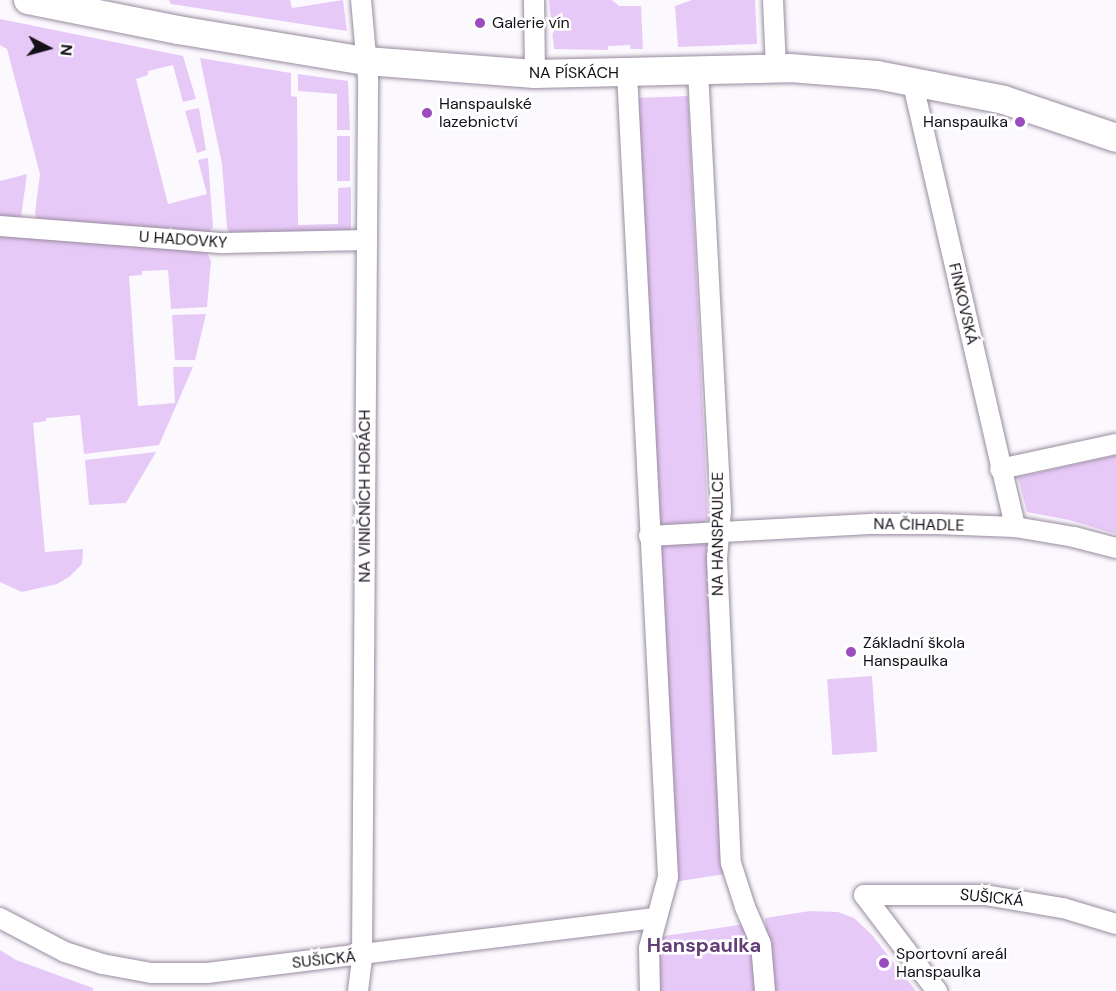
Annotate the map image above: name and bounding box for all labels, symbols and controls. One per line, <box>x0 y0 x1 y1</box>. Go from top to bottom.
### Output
place label: Galerie vín <box>492 13 570 33</box>
marker: Galerie vín <box>473 16 487 30</box>
north arrow <box>18 18 78 78</box>
text: N <box>55 43 77 57</box>
street label: NA PÍSKÁCH <box>529 63 619 83</box>
place label: Hanspaulské lazebnictví <box>439 94 532 132</box>
marker: Hanspaulské lazebnictví <box>420 106 434 120</box>
place label: Hanspaulka <box>923 112 1008 132</box>
marker: Hanspaulka <box>1013 115 1027 129</box>
street label: U HADOVKY <box>138 227 228 253</box>
street label: FINKOVSKÁ <box>944 261 982 347</box>
street label: NA VINIČNÍCH HORÁCH <box>355 409 375 583</box>
street label: NA HANSPAULCE <box>708 472 728 596</box>
street label: NA ČIHADLE <box>873 515 965 535</box>
place label: Základní škola Hanspaulka <box>863 633 965 671</box>
marker: Základní škola Hanspaulka <box>844 645 858 659</box>
street label: SUŠICKÁ <box>959 885 1025 911</box>
district label: Hanspaulka <box>647 933 761 957</box>
place label: Sportovní areál Hanspaulka <box>896 944 1007 982</box>
street label: SUŠICKÁ <box>291 947 357 973</box>
marker: Sportovní areál Hanspaulka <box>877 956 891 970</box>

